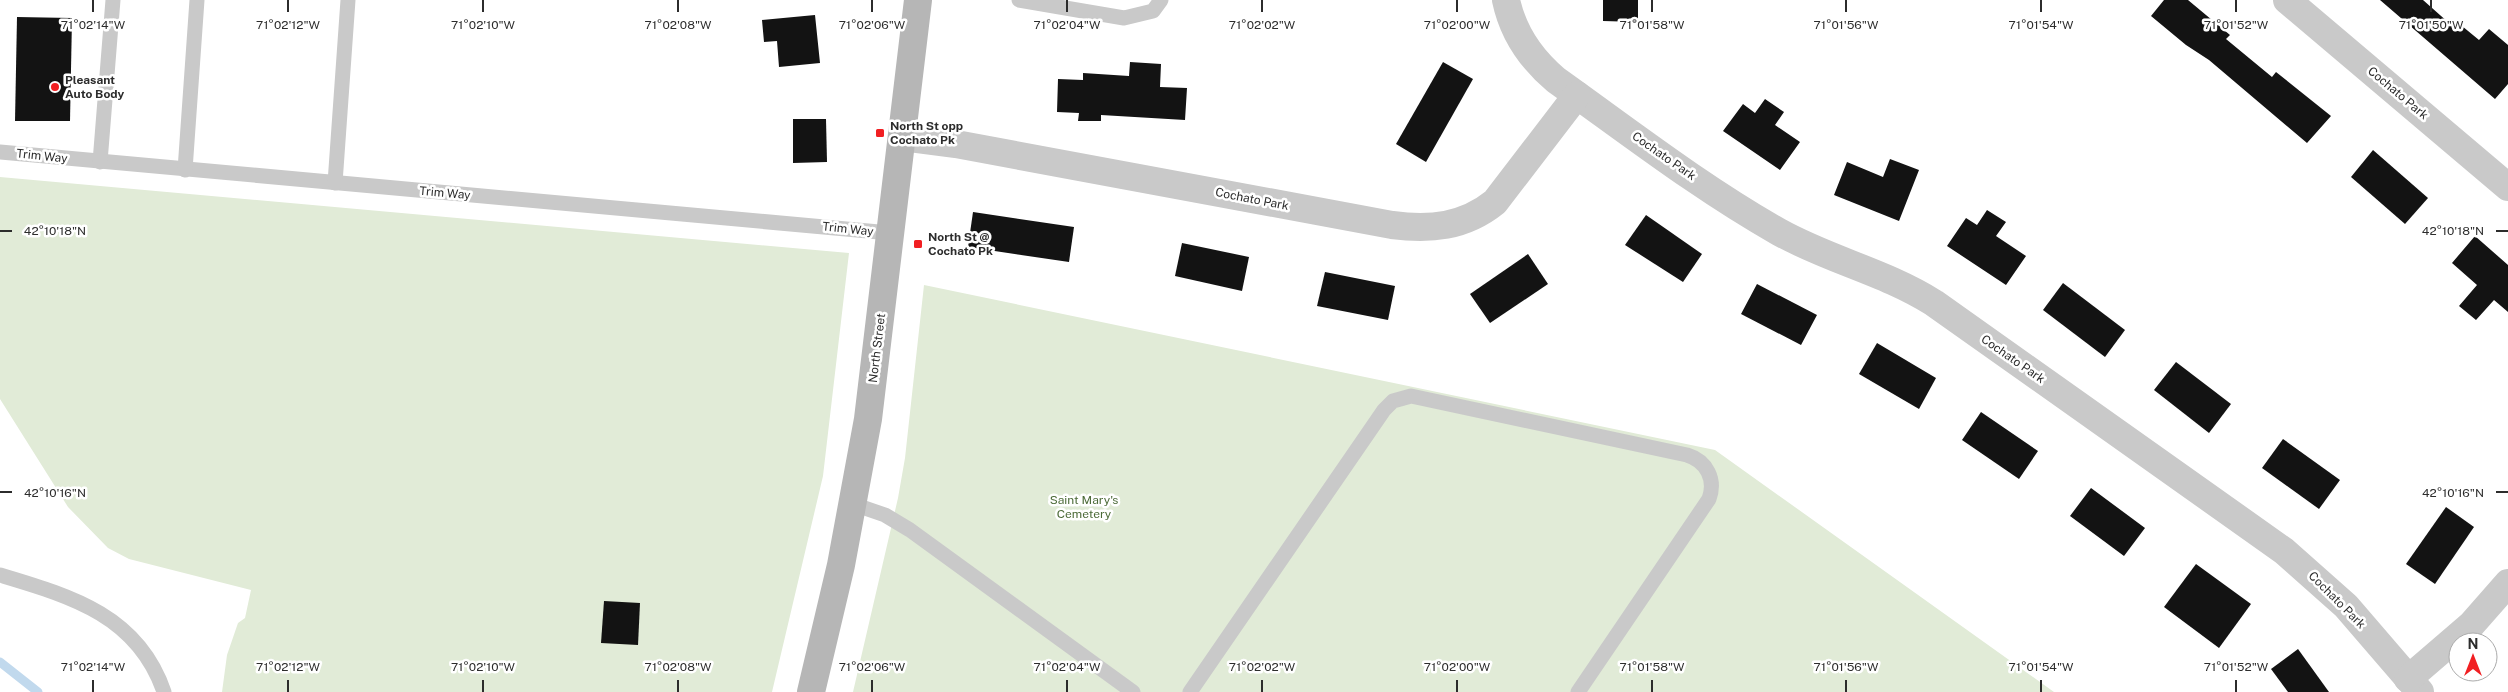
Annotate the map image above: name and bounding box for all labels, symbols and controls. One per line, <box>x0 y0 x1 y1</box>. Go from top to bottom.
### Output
text: 71°02'14"W <box>61 18 126 32</box>
text: 71°02'12"W <box>256 18 321 32</box>
text: 71°02'10"W <box>451 18 516 32</box>
text: 71°02'08"W <box>645 18 712 32</box>
text: 71°02'06"W <box>839 18 906 32</box>
text: 71°02'04"W <box>1034 18 1101 32</box>
text: 71°02'02"W <box>1229 18 1296 32</box>
text: 71°02'00"W <box>1424 18 1491 32</box>
text: 71°01'58"W <box>1619 18 1685 32</box>
text: 71°01'56"W <box>1814 18 1879 32</box>
text: 71°01'54"W <box>2009 18 2074 32</box>
text: 71°01'52"W <box>2204 18 2269 32</box>
text: 71°01'50"W <box>2399 18 2464 32</box>
street label: Cochato Park <box>2365 64 2431 122</box>
place label: Pleasant Auto Body <box>65 73 125 101</box>
marker: Pleasant Auto Body <box>49 81 61 93</box>
place label: North St opp Cochato Pk <box>890 119 963 147</box>
marker: North St opp Cochato Pk <box>874 127 886 139</box>
street label: Cochato Park <box>1629 129 1699 183</box>
street label: Trim Way <box>16 146 69 166</box>
street label: Trim Way <box>419 184 472 202</box>
street label: Cochato Park <box>1214 185 1290 213</box>
street label: Trim Way <box>822 219 875 239</box>
text: 42°10'18"N <box>24 224 86 238</box>
text: 42°10'18"N <box>2422 224 2484 238</box>
place label: North St @ Cochato Pk <box>928 230 993 258</box>
marker: North St @ Cochato Pk <box>912 238 924 250</box>
street label: North Street <box>866 312 888 384</box>
street label: Cochato Park <box>1978 332 2048 386</box>
text: 42°10'16"N <box>24 486 86 500</box>
text: 42°10'16"N <box>2422 486 2484 500</box>
park label: Saint Mary's Cemetery <box>1050 493 1118 521</box>
street label: Cochato Park <box>2306 569 2368 631</box>
north arrow <box>2448 632 2498 682</box>
text: N <box>2468 636 2478 652</box>
text: 71°02'14"W <box>61 660 126 674</box>
text: 71°02'12"W <box>256 660 321 674</box>
text: 71°02'10"W <box>451 660 516 674</box>
text: 71°02'08"W <box>645 660 712 674</box>
text: 71°02'06"W <box>839 660 906 674</box>
text: 71°02'04"W <box>1034 660 1101 674</box>
text: 71°02'02"W <box>1229 660 1296 674</box>
text: 71°02'00"W <box>1424 660 1491 674</box>
text: 71°01'58"W <box>1619 660 1685 674</box>
text: 71°01'56"W <box>1814 660 1879 674</box>
text: 71°01'54"W <box>2009 660 2074 674</box>
text: 71°01'52"W <box>2204 660 2269 674</box>

